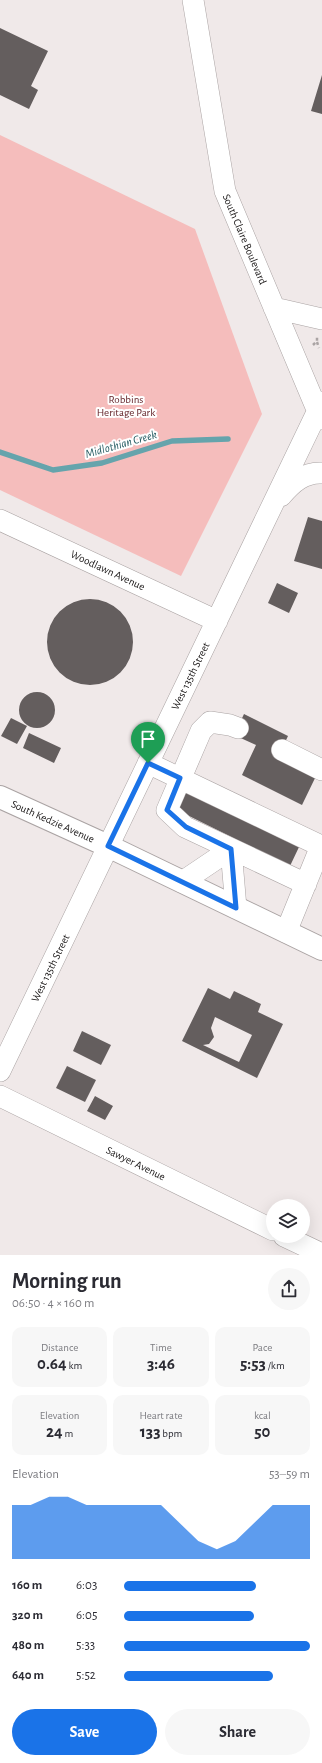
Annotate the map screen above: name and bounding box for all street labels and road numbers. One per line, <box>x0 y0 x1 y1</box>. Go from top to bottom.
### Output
street label: South Claire Boulevard <box>221 192 269 286</box>
street label: Woodlawn Avenue <box>69 548 147 592</box>
street label: West 135th Street <box>169 640 212 712</box>
street label: South Kedzie Avenue <box>10 798 96 845</box>
street label: West 135th Street <box>29 932 72 1004</box>
street label: Sawyer Avenue <box>104 1144 167 1183</box>

